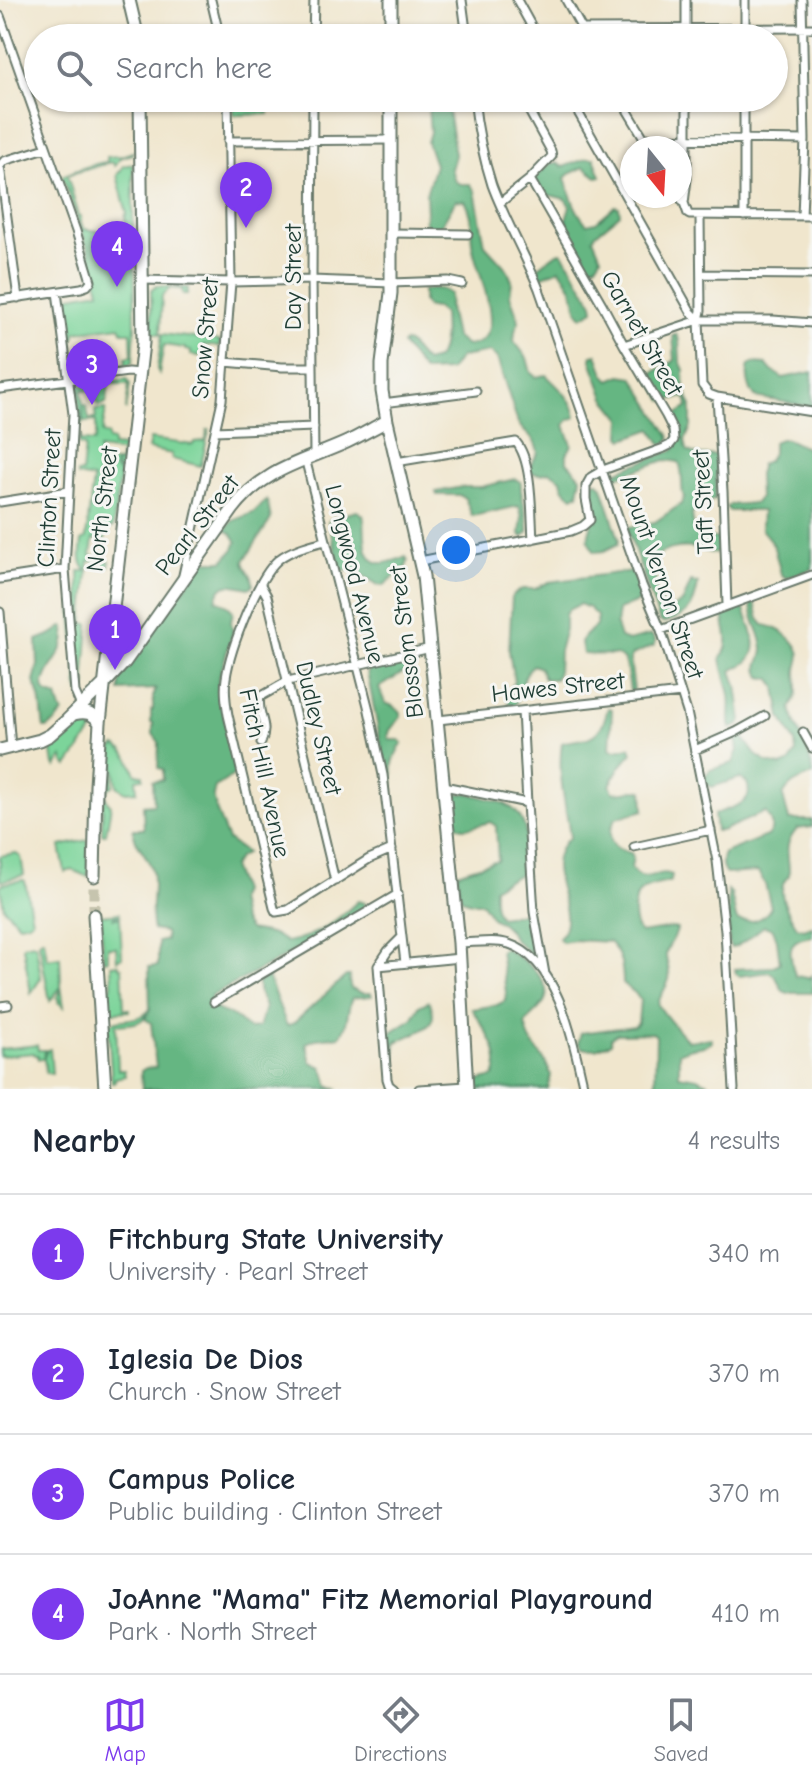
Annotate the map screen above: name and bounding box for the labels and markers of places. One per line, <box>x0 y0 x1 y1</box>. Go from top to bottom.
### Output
pin: 2 <box>220 162 272 228</box>
pin: 4 <box>91 221 143 287</box>
pin: 3 <box>66 339 118 405</box>
pin: 1 <box>89 604 141 670</box>

